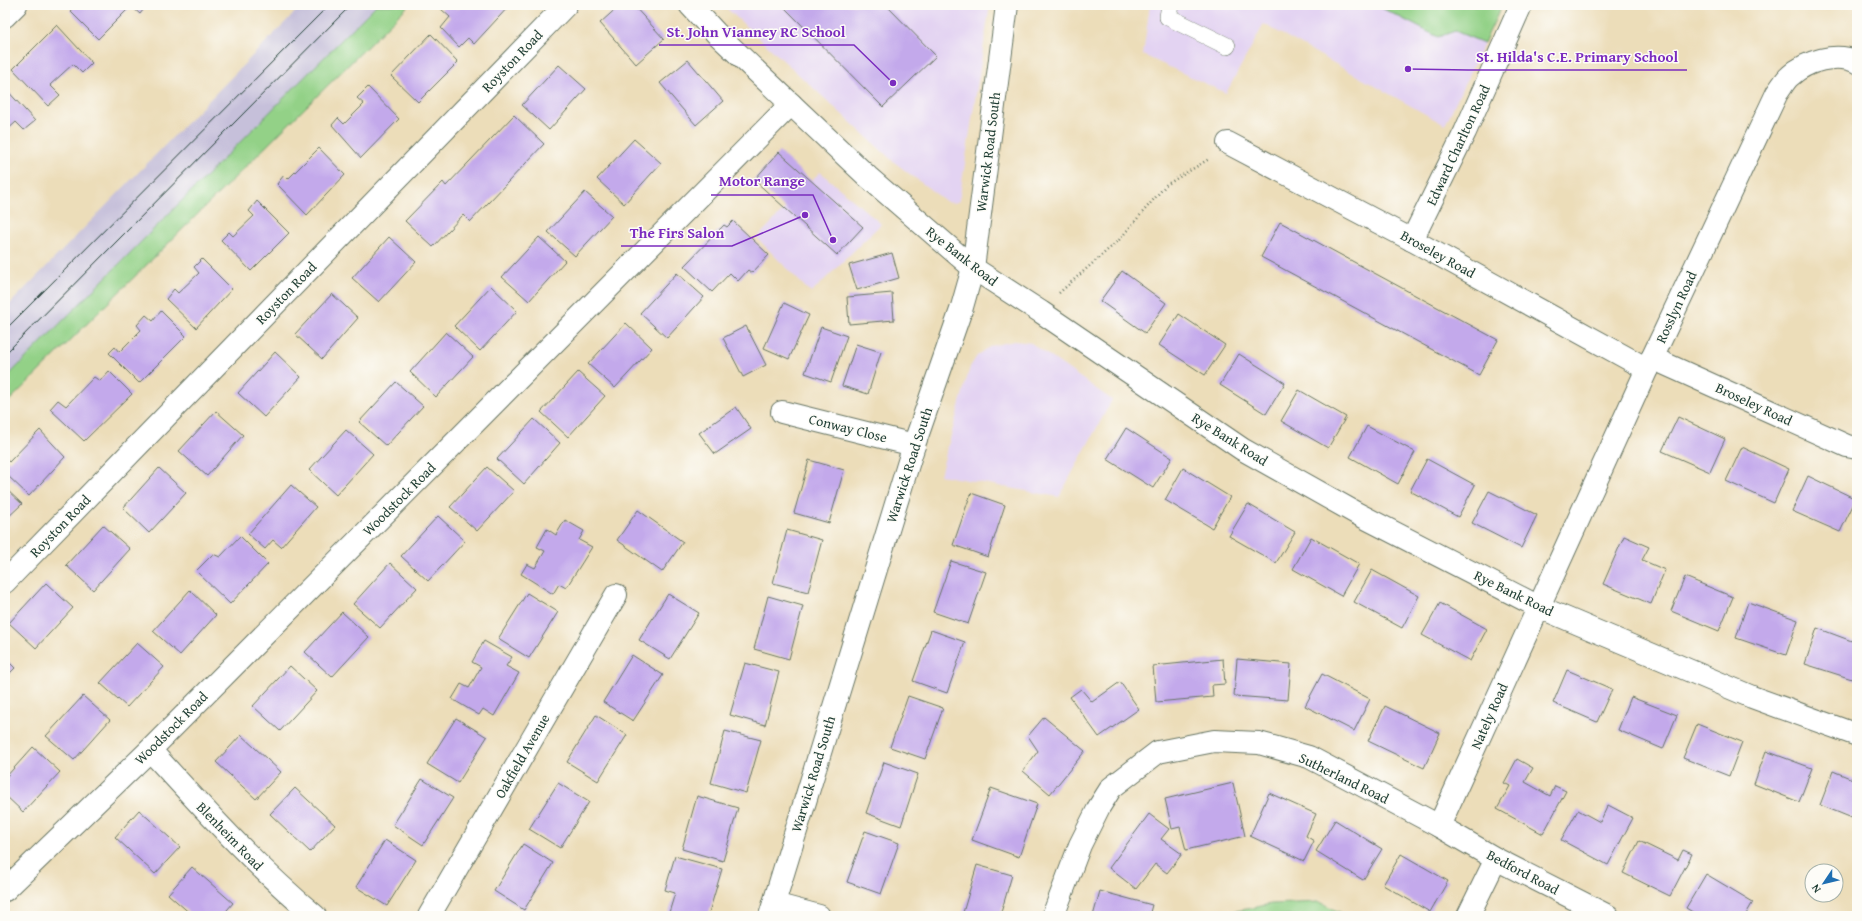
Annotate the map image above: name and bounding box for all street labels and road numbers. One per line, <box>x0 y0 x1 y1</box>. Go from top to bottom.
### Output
street label: Royston Road <box>477 25 547 97</box>
street label: Edward Charlton Road <box>1421 81 1495 209</box>
street label: Warwick Road South <box>971 91 1005 213</box>
street label: Rye Bank Road <box>922 222 1003 291</box>
street label: Broseley Road <box>1397 225 1479 283</box>
street label: Royston Road <box>251 257 321 329</box>
street label: Rosslyn Road <box>1651 267 1702 346</box>
street label: Broseley Road <box>1712 377 1796 431</box>
street label: Warwick Road South <box>881 404 937 525</box>
street label: Rye Bank Road <box>1188 408 1272 471</box>
street label: Conway Close <box>807 409 890 447</box>
street label: Woodstock Road <box>358 458 440 540</box>
street label: Royston Road <box>25 490 95 562</box>
street label: Rye Bank Road <box>1471 565 1558 621</box>
street label: Nately Road <box>1466 679 1513 752</box>
street label: Woodstock Road <box>130 687 212 769</box>
street label: Oakfield Avenue <box>490 710 555 802</box>
street label: Warwick Road South <box>786 713 840 835</box>
street label: Sutherland Road <box>1296 748 1393 809</box>
street label: Blenheim Road <box>192 797 268 875</box>
street label: Bedford Road <box>1483 845 1563 900</box>

